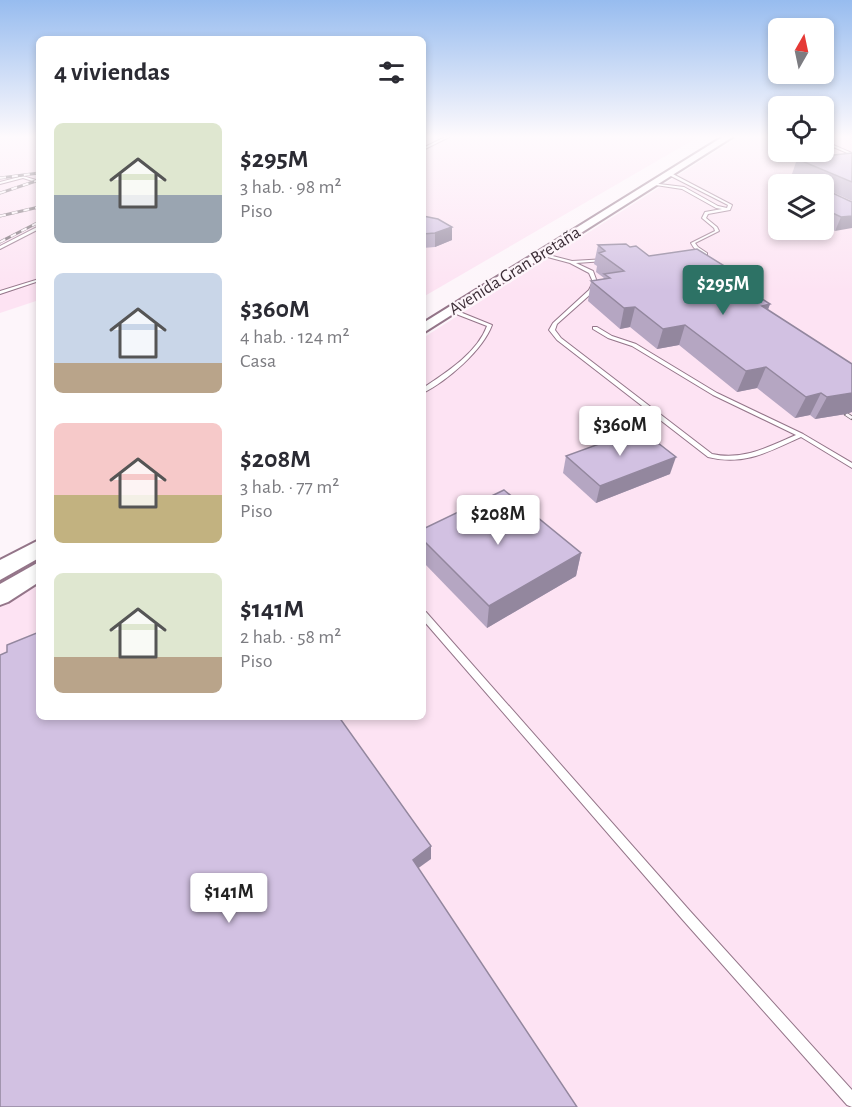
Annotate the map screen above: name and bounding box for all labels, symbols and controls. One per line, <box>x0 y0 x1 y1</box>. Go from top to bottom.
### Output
north arrow <box>768 18 834 84</box>
map controls <box>768 18 834 240</box>
icon: filters <box>375 56 408 89</box>
text: 4 viviendas <box>54 59 170 85</box>
button: locate <box>768 96 834 162</box>
text: $295M <box>240 146 308 172</box>
icon: home <box>102 147 174 219</box>
button: layers <box>768 174 834 240</box>
text: 3 hab. · 98 m² <box>240 177 341 197</box>
text: Piso <box>240 201 272 221</box>
street label: Avenida Gran Bretaña <box>446 223 584 319</box>
pin: $295M <box>681 265 765 316</box>
text: $295M <box>697 274 749 294</box>
text: $360M <box>240 296 310 322</box>
icon: home <box>102 297 174 369</box>
text: 4 hab. · 124 m² <box>240 327 350 347</box>
text: Casa <box>240 351 276 371</box>
pin: $360M <box>578 406 662 457</box>
text: $360M <box>593 415 647 435</box>
text: $208M <box>240 446 311 472</box>
icon: home <box>102 447 174 519</box>
text: 3 hab. · 77 m² <box>240 477 339 497</box>
pin: $208M <box>456 495 540 546</box>
text: Piso <box>240 501 272 521</box>
text: $208M <box>471 504 525 524</box>
text: $141M <box>240 596 304 622</box>
icon: home <box>102 597 174 669</box>
text: 2 hab. · 58 m² <box>240 627 341 647</box>
text: Piso <box>240 651 272 671</box>
pin: $141M <box>187 873 271 924</box>
text: $141M <box>204 882 254 902</box>

